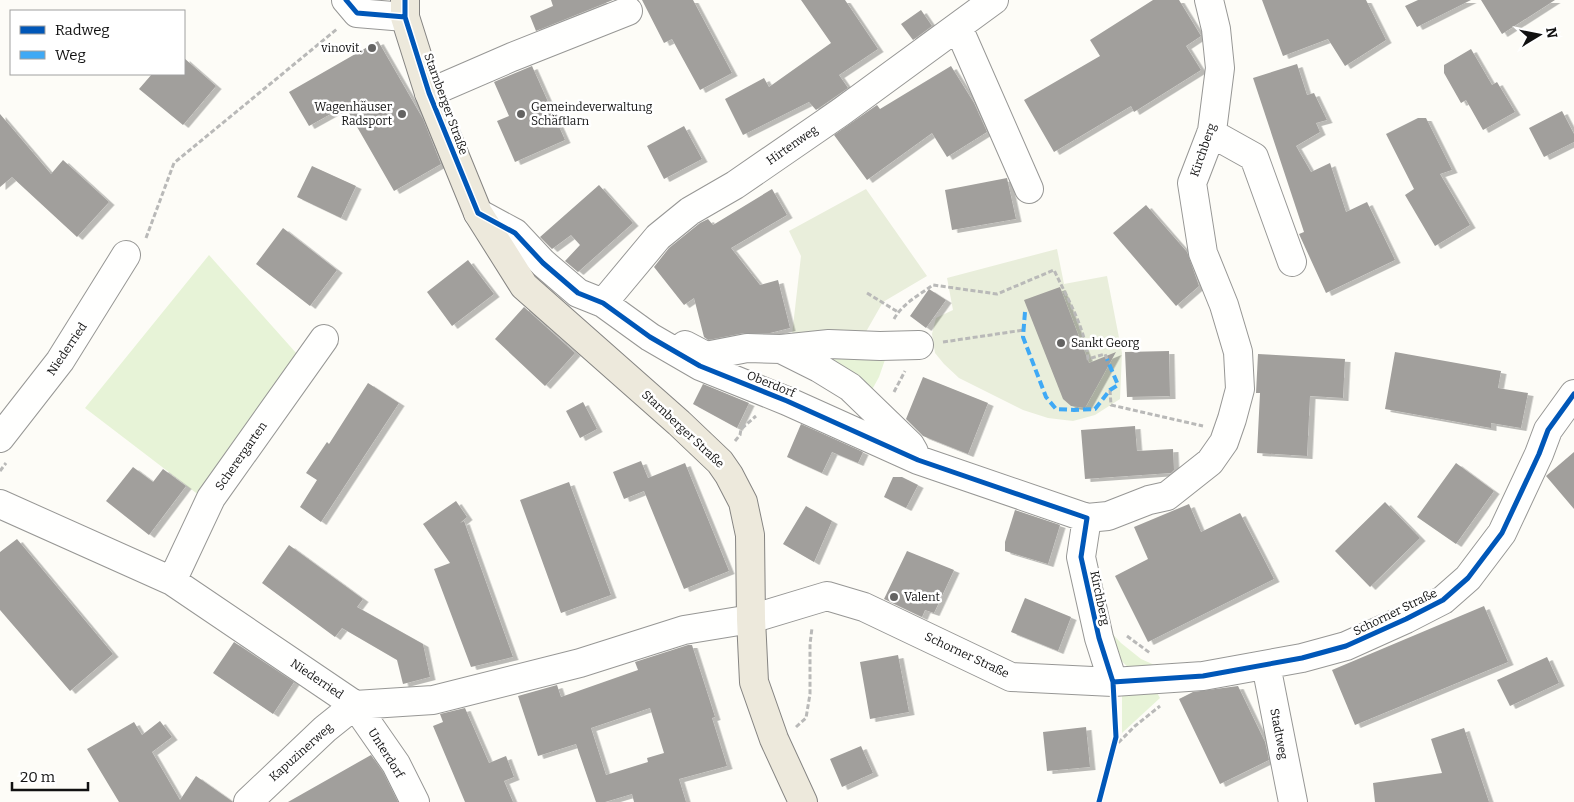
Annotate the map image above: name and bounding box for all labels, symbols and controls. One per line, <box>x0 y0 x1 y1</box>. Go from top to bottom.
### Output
legend <box>10 10 185 75</box>
north arrow <box>1514 10 1564 60</box>
text: Radweg <box>55 21 110 39</box>
text: N <box>1542 26 1561 40</box>
place label: vinovit. <box>320 41 362 55</box>
marker: vinovit. <box>366 42 378 54</box>
text: Weg <box>55 46 86 64</box>
street label: Starnberger Straße <box>421 51 471 157</box>
place label: Wagenhäuser Radsport <box>314 100 393 128</box>
place label: Gemeindeverwaltung Schäftlarn <box>531 100 653 128</box>
marker: Wagenhäuser Radsport <box>396 108 408 120</box>
marker: Gemeindeverwaltung Schäftlarn <box>515 108 527 120</box>
street label: Kirchberg <box>1187 121 1219 179</box>
street label: Hirtenweg <box>764 122 820 168</box>
street label: Niederried <box>44 320 90 378</box>
place label: Sankt Georg <box>1071 336 1140 350</box>
marker: Sankt Georg <box>1055 337 1067 349</box>
street label: Oberdorf <box>745 368 798 400</box>
street label: Starnberger Straße <box>639 387 727 471</box>
street label: Scherergarten <box>212 419 270 493</box>
street label: Kirchberg <box>1087 569 1113 627</box>
street label: Schorner Straße <box>1351 586 1439 638</box>
place label: Valent <box>904 590 940 604</box>
marker: Valent <box>888 591 900 603</box>
street label: Schorner Straße <box>923 629 1011 681</box>
street label: Niederried <box>288 656 346 702</box>
street label: Stadtweg <box>1267 707 1291 761</box>
street label: Kapuzinerweg <box>266 720 336 784</box>
street label: Unterdorf <box>365 726 407 781</box>
scale bar <box>12 760 89 792</box>
text: 20 m <box>20 768 56 786</box>

